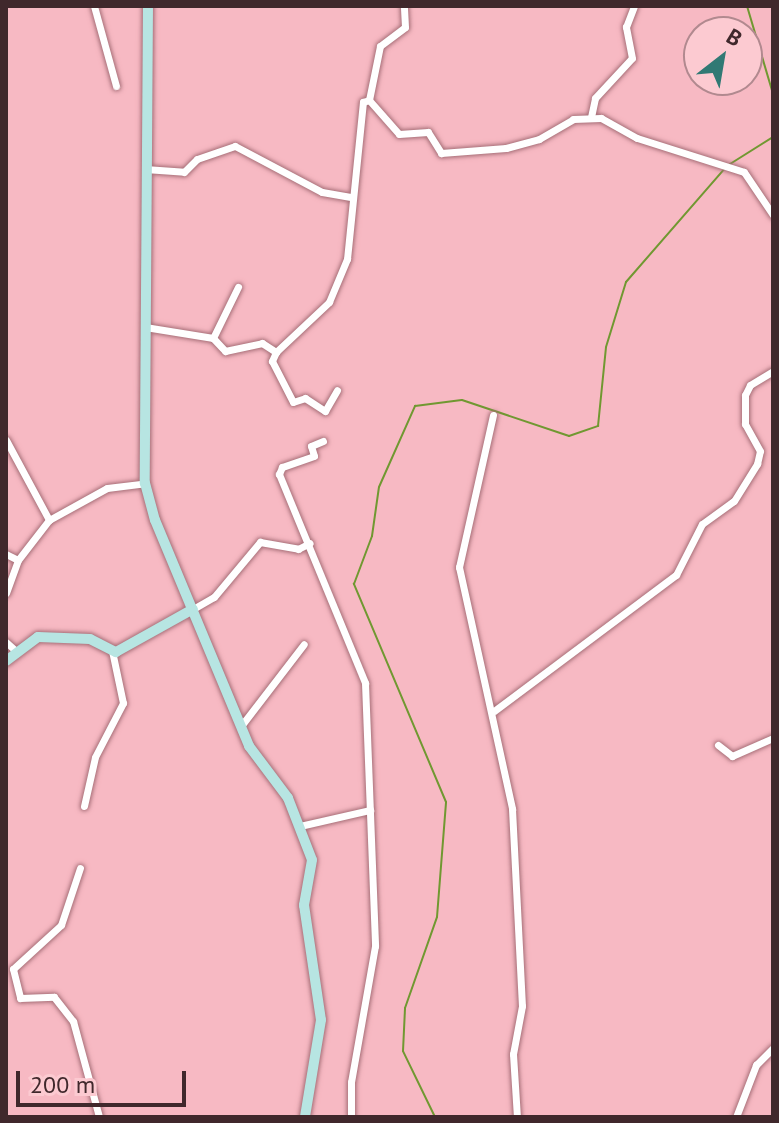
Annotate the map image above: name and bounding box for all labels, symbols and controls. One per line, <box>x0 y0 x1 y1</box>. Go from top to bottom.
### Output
north arrow <box>683 16 763 96</box>
text: B <box>722 22 747 52</box>
scale bar <box>20 1055 190 1105</box>
text: 200 m <box>30 1069 95 1100</box>

